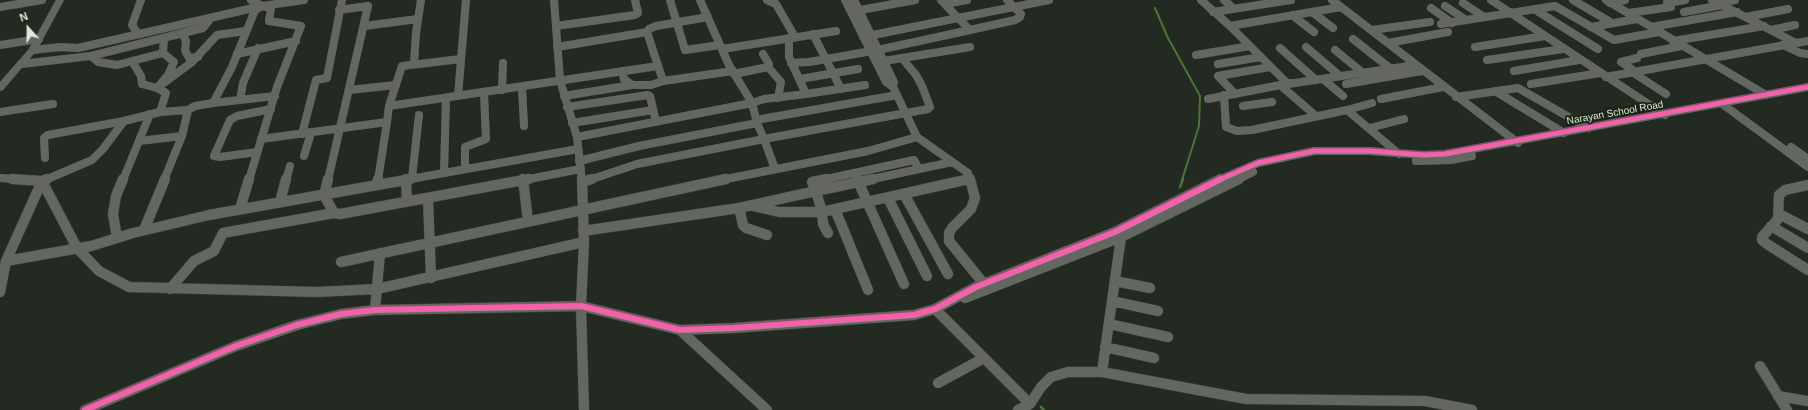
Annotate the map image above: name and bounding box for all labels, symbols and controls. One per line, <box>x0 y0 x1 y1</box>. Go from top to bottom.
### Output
north arrow <box>8 8 48 48</box>
text: N <box>18 10 30 24</box>
street label: Narayan School Road <box>1566 99 1664 127</box>

